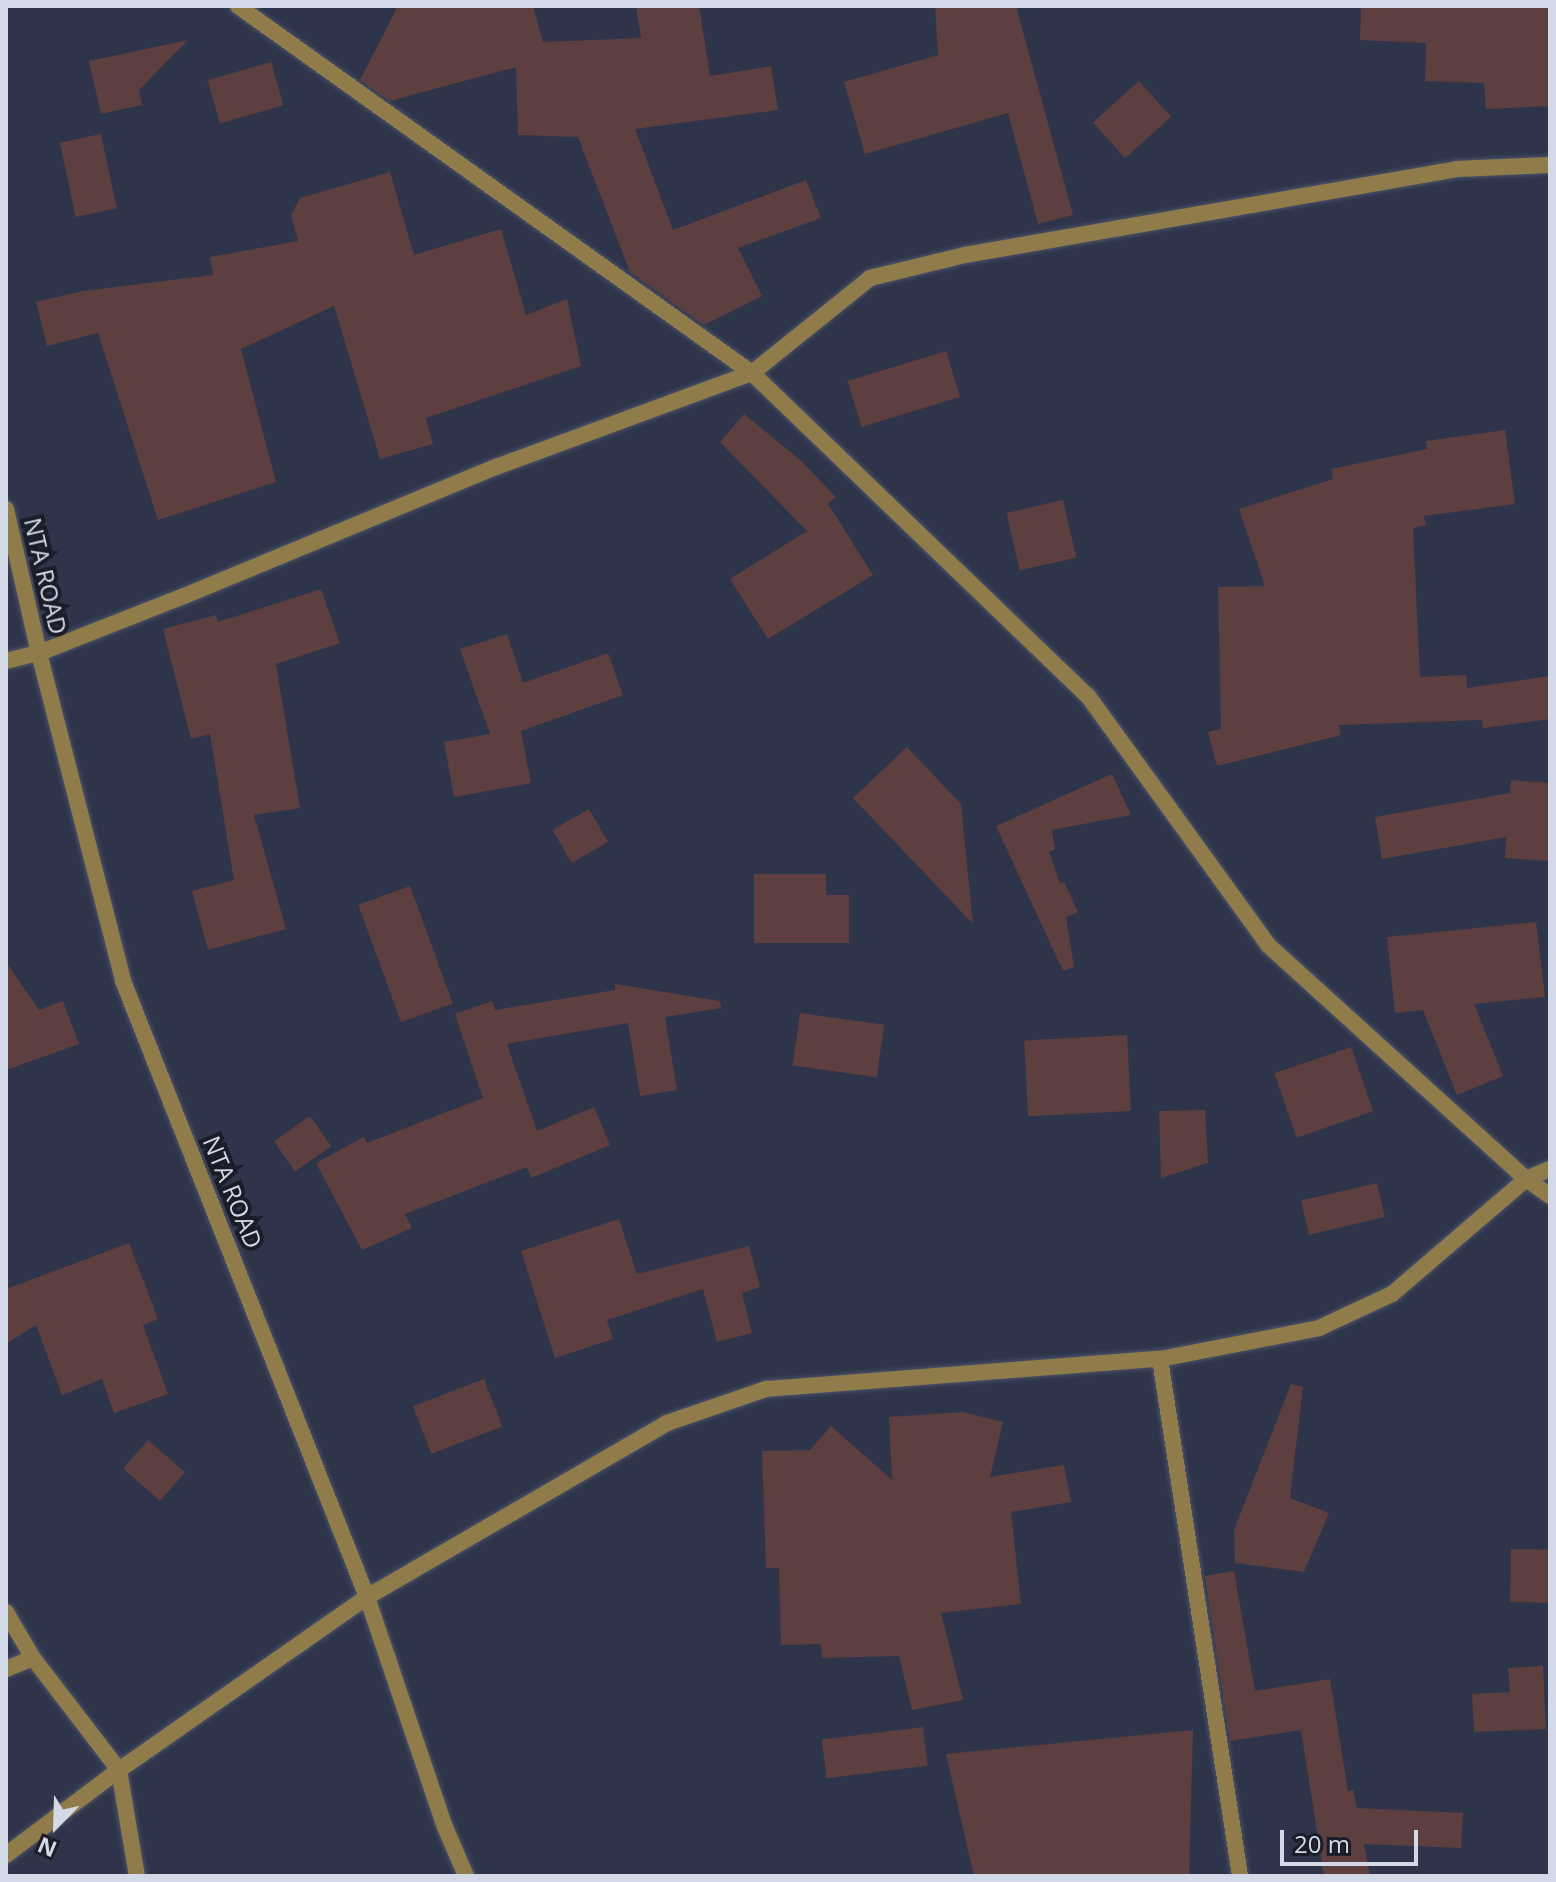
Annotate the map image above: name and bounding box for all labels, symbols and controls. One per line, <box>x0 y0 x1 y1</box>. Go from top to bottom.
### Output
street label: NTA ROAD <box>19 515 73 637</box>
street label: NTA ROAD <box>197 1132 269 1252</box>
north arrow <box>16 1786 96 1866</box>
scale bar <box>1284 1814 1422 1864</box>
text: 20 m <box>1294 1827 1350 1860</box>
text: N <box>33 1831 61 1865</box>

